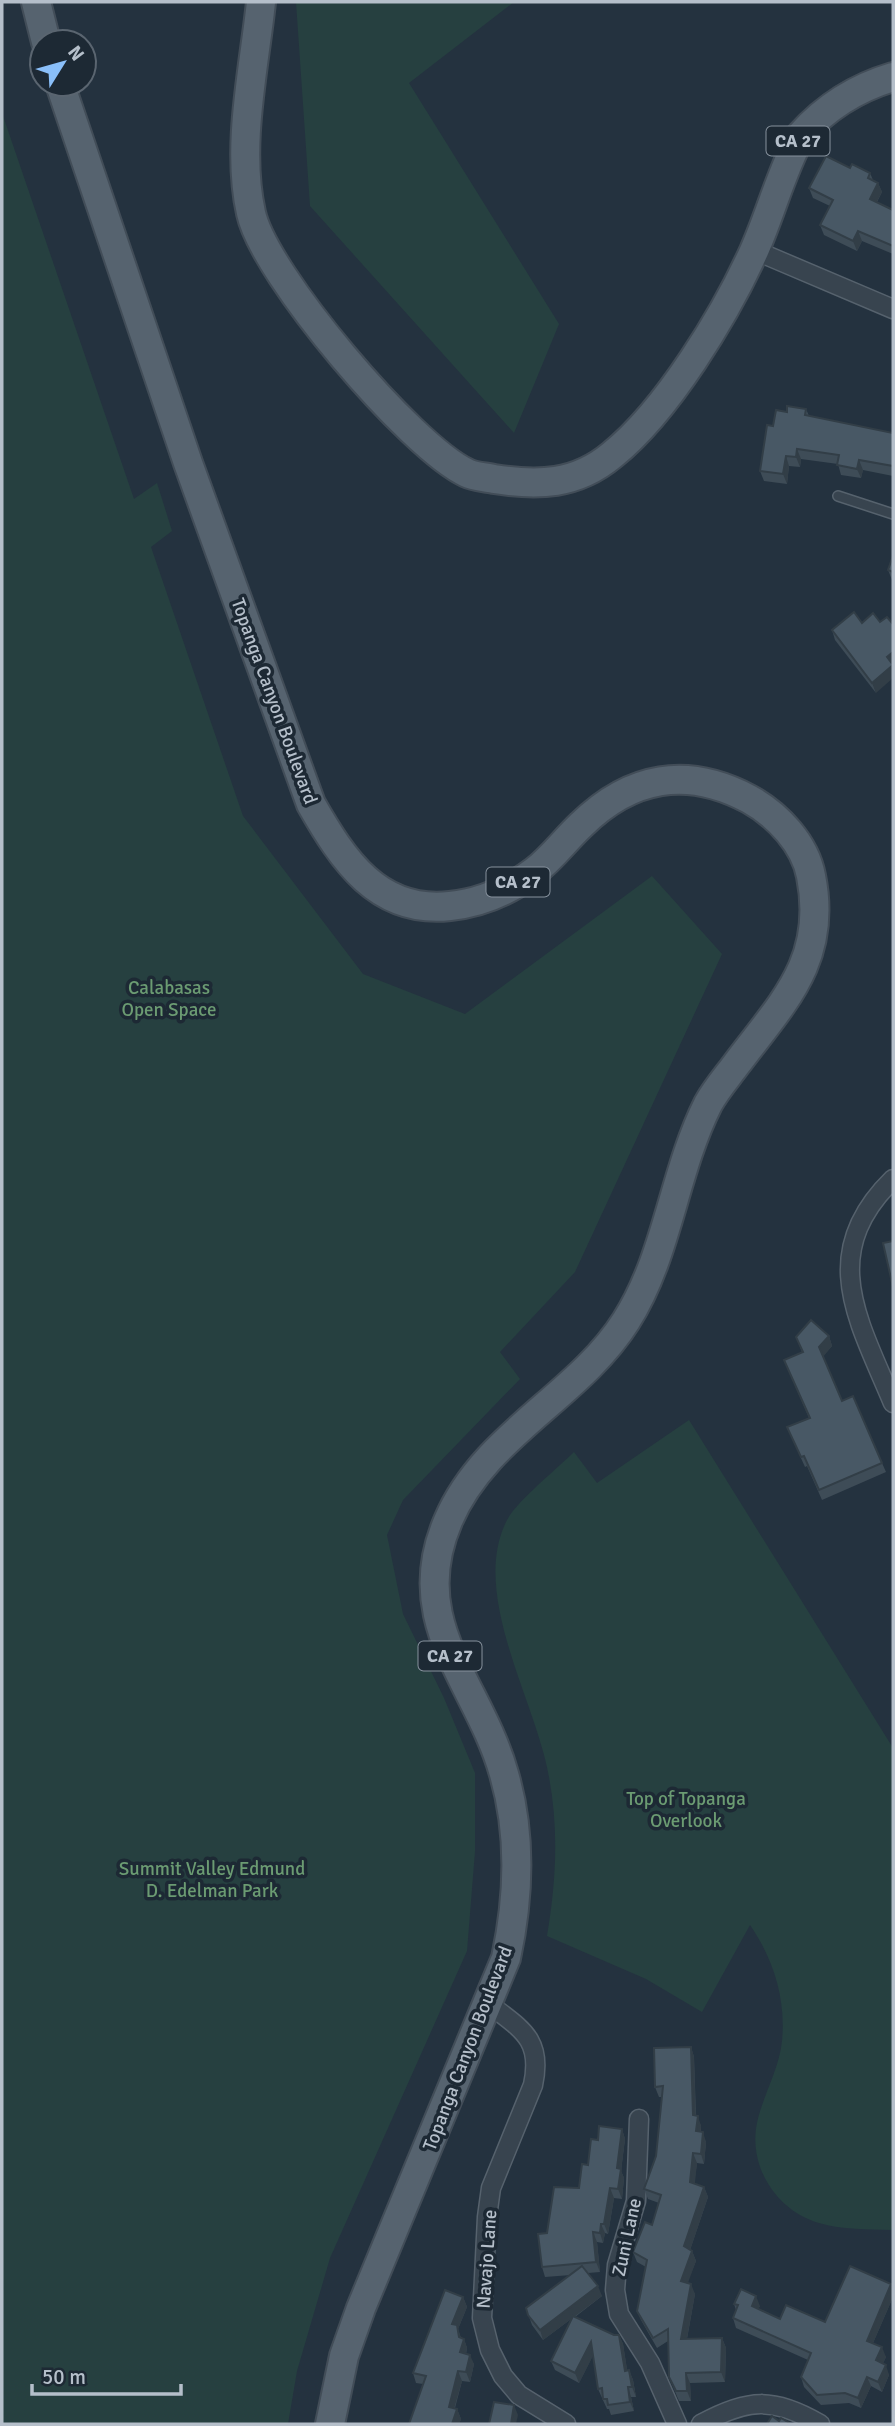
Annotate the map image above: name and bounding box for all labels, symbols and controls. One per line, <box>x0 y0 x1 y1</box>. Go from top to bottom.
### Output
north arrow <box>28 28 98 98</box>
text: N <box>62 41 89 66</box>
road number: CA 27 <box>766 126 830 156</box>
street label: Topanga Canyon Boulevard <box>226 595 322 808</box>
road number: CA 27 <box>486 868 550 897</box>
park label: Calabasas Open Space <box>121 976 217 1022</box>
road number: CA 27 <box>419 1642 482 1671</box>
park label: Top of Topanga Overlook <box>626 1787 746 1833</box>
park label: Summit Valley Edmund D. Edelman Park <box>119 1857 305 1903</box>
street label: Topanga Canyon Boulevard <box>418 1943 518 2154</box>
street label: Zuni Lane <box>607 2196 647 2279</box>
street label: Navajo Lane <box>472 2209 502 2309</box>
scale bar <box>32 2352 180 2396</box>
text: 50 m <box>42 2364 86 2390</box>

